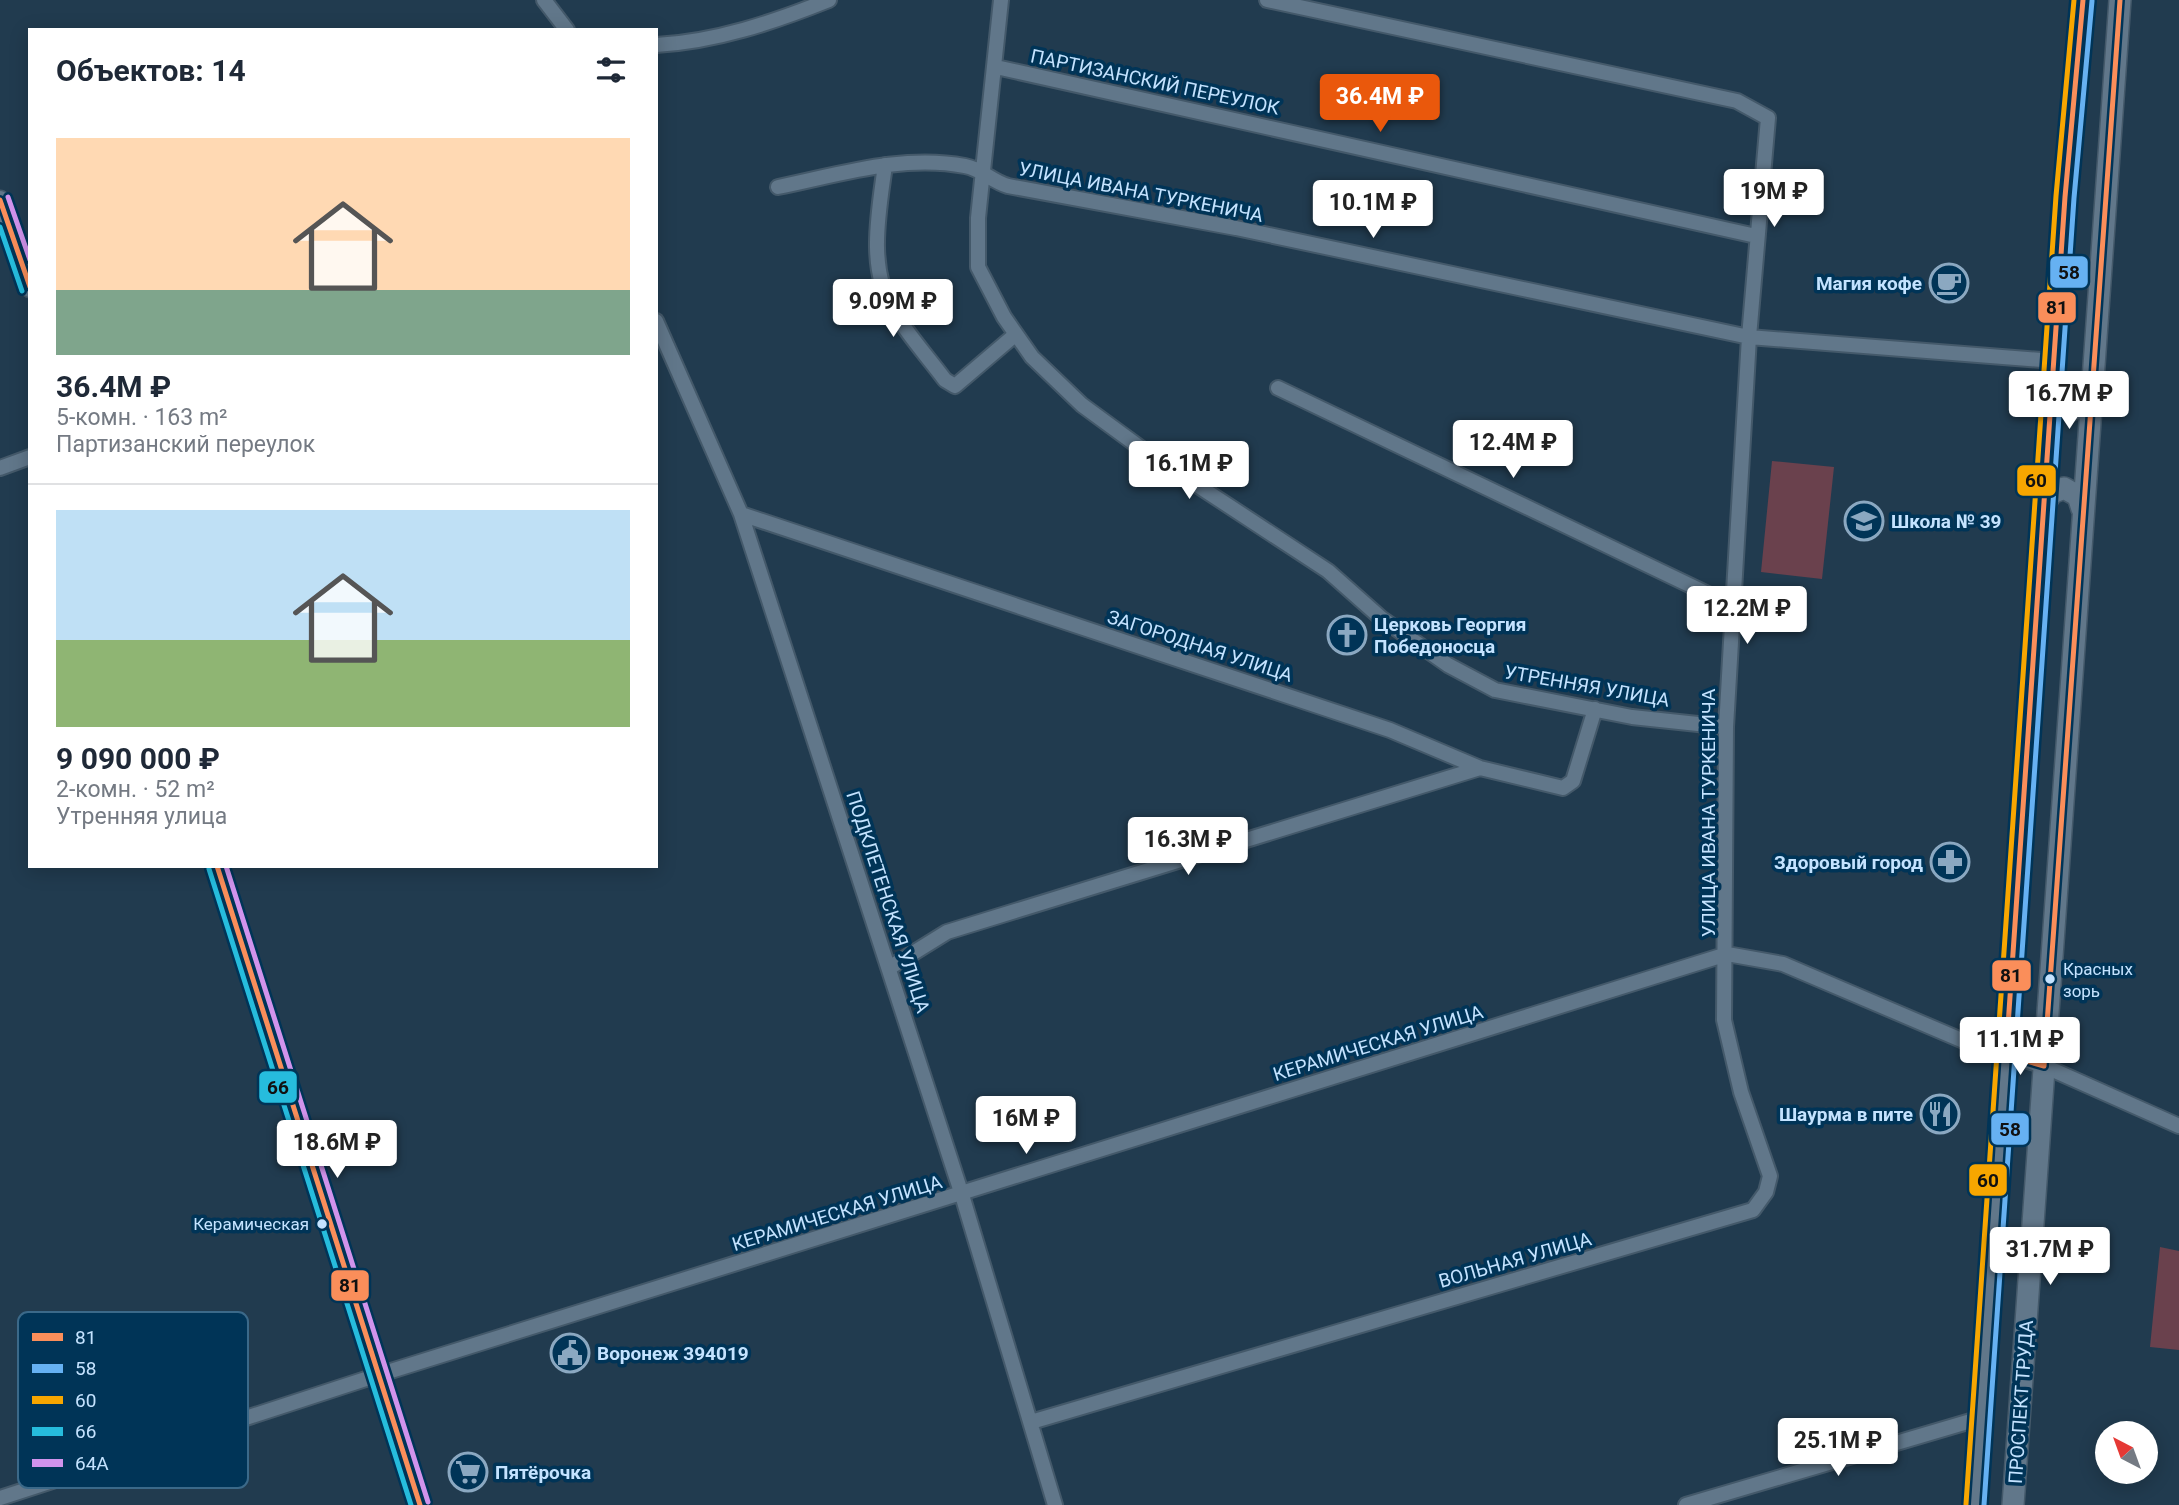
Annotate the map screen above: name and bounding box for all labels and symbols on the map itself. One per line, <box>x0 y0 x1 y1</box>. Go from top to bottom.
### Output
street label: ПАРТИЗАНСКИЙ ПЕРЕУЛОК <box>1028 44 1282 120</box>
pin: 36.4M ₽ <box>1315 74 1445 134</box>
street label: УЛИЦА ИВАНА ТУРКЕНИЧА <box>1017 157 1266 227</box>
pin: 19M ₽ <box>1725 170 1823 229</box>
pin: 10.1M ₽ <box>1308 180 1438 240</box>
line badge: 58 <box>2049 255 2089 289</box>
text: 58 <box>2058 261 2080 284</box>
cafe icon: Магия кофе <box>1928 262 1970 304</box>
place label: Магия кофе <box>1816 272 1922 295</box>
pin: 9.09M ₽ <box>828 280 958 339</box>
line badge: 81 <box>2037 291 2077 324</box>
text: 81 <box>2046 296 2068 319</box>
pin: 16.7M ₽ <box>2004 372 2134 431</box>
pin: 12.4M ₽ <box>1448 420 1578 480</box>
pin: 16.1M ₽ <box>1124 442 1254 501</box>
line badge: 60 <box>2016 464 2057 497</box>
text: 60 <box>2025 469 2047 492</box>
school or university icon: Школа № 39 <box>1843 500 1885 542</box>
place label: Школа № 39 <box>1891 510 2002 533</box>
pin: 12.2M ₽ <box>1682 586 1812 646</box>
street label: ЗАГОРОДНАЯ УЛИЦА <box>1104 605 1296 687</box>
place label: Церковь Георгия Победоносца <box>1374 613 1526 658</box>
church icon: Церковь Георгия Победоносца <box>1326 614 1368 656</box>
street label: УТРЕННЯЯ УЛИЦА <box>1503 660 1672 712</box>
street label: УЛИЦА ИВАНА ТУРКЕНИЧА <box>1697 688 1720 937</box>
street label: ПОДКЛЕТЕНСКАЯ УЛИЦА <box>841 788 935 1016</box>
pin: 16.3M ₽ <box>1123 818 1253 877</box>
pharmacy icon: Здоровый город <box>1929 841 1971 883</box>
place label: Здоровый город <box>1774 851 1923 874</box>
line badge: 81 <box>1991 959 2032 992</box>
place label: Красных зорь <box>2063 959 2133 1001</box>
text: 81 <box>2000 964 2022 987</box>
marker: Красных зорь <box>2043 972 2057 986</box>
street label: КЕРАМИЧЕСКАЯ УЛИЦА <box>1270 1000 1486 1086</box>
pin: 11.1M ₽ <box>1955 1018 2085 1077</box>
line badge: 66 <box>258 1070 298 1104</box>
text: 66 <box>267 1076 289 1099</box>
restaurant icon: Шаурма в пите <box>1919 1093 1961 1135</box>
pin: 16M ₽ <box>977 1096 1075 1156</box>
place label: Шаурма в пите <box>1779 1103 1913 1126</box>
line badge: 58 <box>1990 1112 2030 1146</box>
text: 58 <box>1999 1118 2021 1141</box>
pin: 18.6M ₽ <box>272 1120 402 1180</box>
line badge: 60 <box>1968 1163 2008 1197</box>
text: 60 <box>1977 1169 1999 1192</box>
street label: КЕРАМИЧЕСКАЯ УЛИЦА <box>729 1170 945 1256</box>
place label: Керамическая <box>193 1214 309 1234</box>
marker: Керамическая <box>315 1217 329 1231</box>
street label: ВОЛЬНАЯ УЛИЦА <box>1436 1227 1595 1293</box>
pin: 31.7M ₽ <box>1985 1228 2115 1287</box>
line badge: 81 <box>330 1269 370 1302</box>
text: 81 <box>339 1274 361 1297</box>
legend <box>18 1312 248 1488</box>
street label: ПРОСПЕКТ ТРУДА <box>2004 1319 2038 1485</box>
text: 81 <box>75 1326 96 1349</box>
public building icon: Воронеж 394019 <box>549 1332 591 1374</box>
place label: Воронеж 394019 <box>597 1342 749 1365</box>
text: 58 <box>75 1357 96 1380</box>
text: 60 <box>75 1389 96 1412</box>
pin: 25.1M ₽ <box>1773 1418 1903 1478</box>
text: 66 <box>75 1420 96 1443</box>
north arrow <box>2095 1421 2158 1484</box>
supermarket icon: Пятёрочка <box>447 1451 489 1493</box>
text: 64А <box>75 1452 109 1475</box>
place label: Пятёрочка <box>495 1461 591 1484</box>

